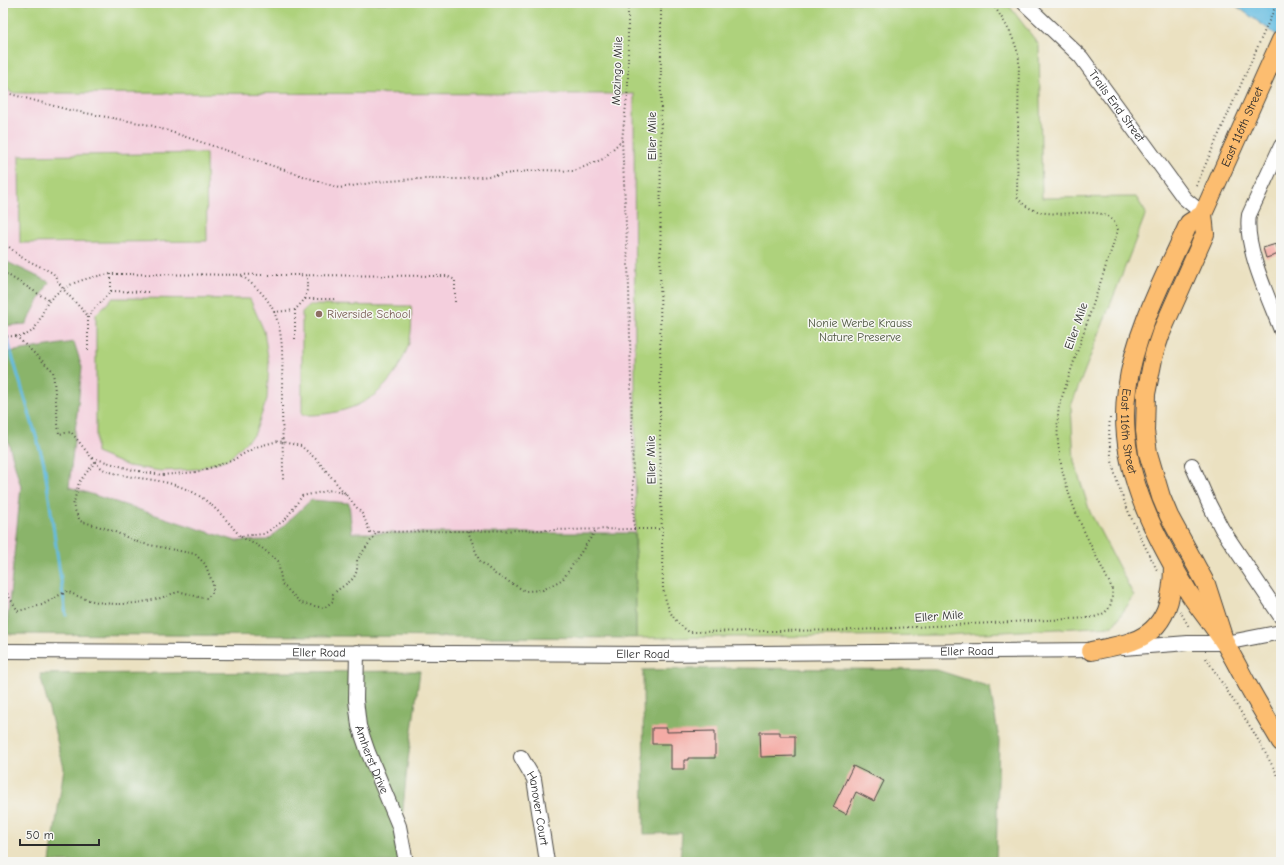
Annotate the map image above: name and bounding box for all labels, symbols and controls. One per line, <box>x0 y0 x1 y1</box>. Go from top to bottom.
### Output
street label: Mozingo Mile <box>609 36 625 106</box>
street label: Trails End Street <box>1086 67 1148 145</box>
street label: East 116th Street <box>1218 84 1266 169</box>
street label: Eller Mile <box>645 112 659 160</box>
street label: Eller Mile <box>1061 301 1091 351</box>
place label: Riverside School <box>327 307 411 321</box>
marker: Riverside School <box>314 309 324 319</box>
park label: Nonie Werbe Krauss Nature Preserve <box>808 316 912 344</box>
street label: East 116th Street <box>1118 388 1140 476</box>
street label: Eller Mile <box>644 436 658 484</box>
street label: Eller Mile <box>914 607 964 625</box>
street label: Eller Road <box>940 644 994 658</box>
street label: Eller Road <box>292 645 346 660</box>
street label: Eller Road <box>616 647 670 661</box>
street label: Amherst Drive <box>352 723 392 796</box>
street label: Hanover Court <box>524 768 551 847</box>
scale bar <box>20 821 99 847</box>
text: 50 m <box>26 828 54 842</box>

